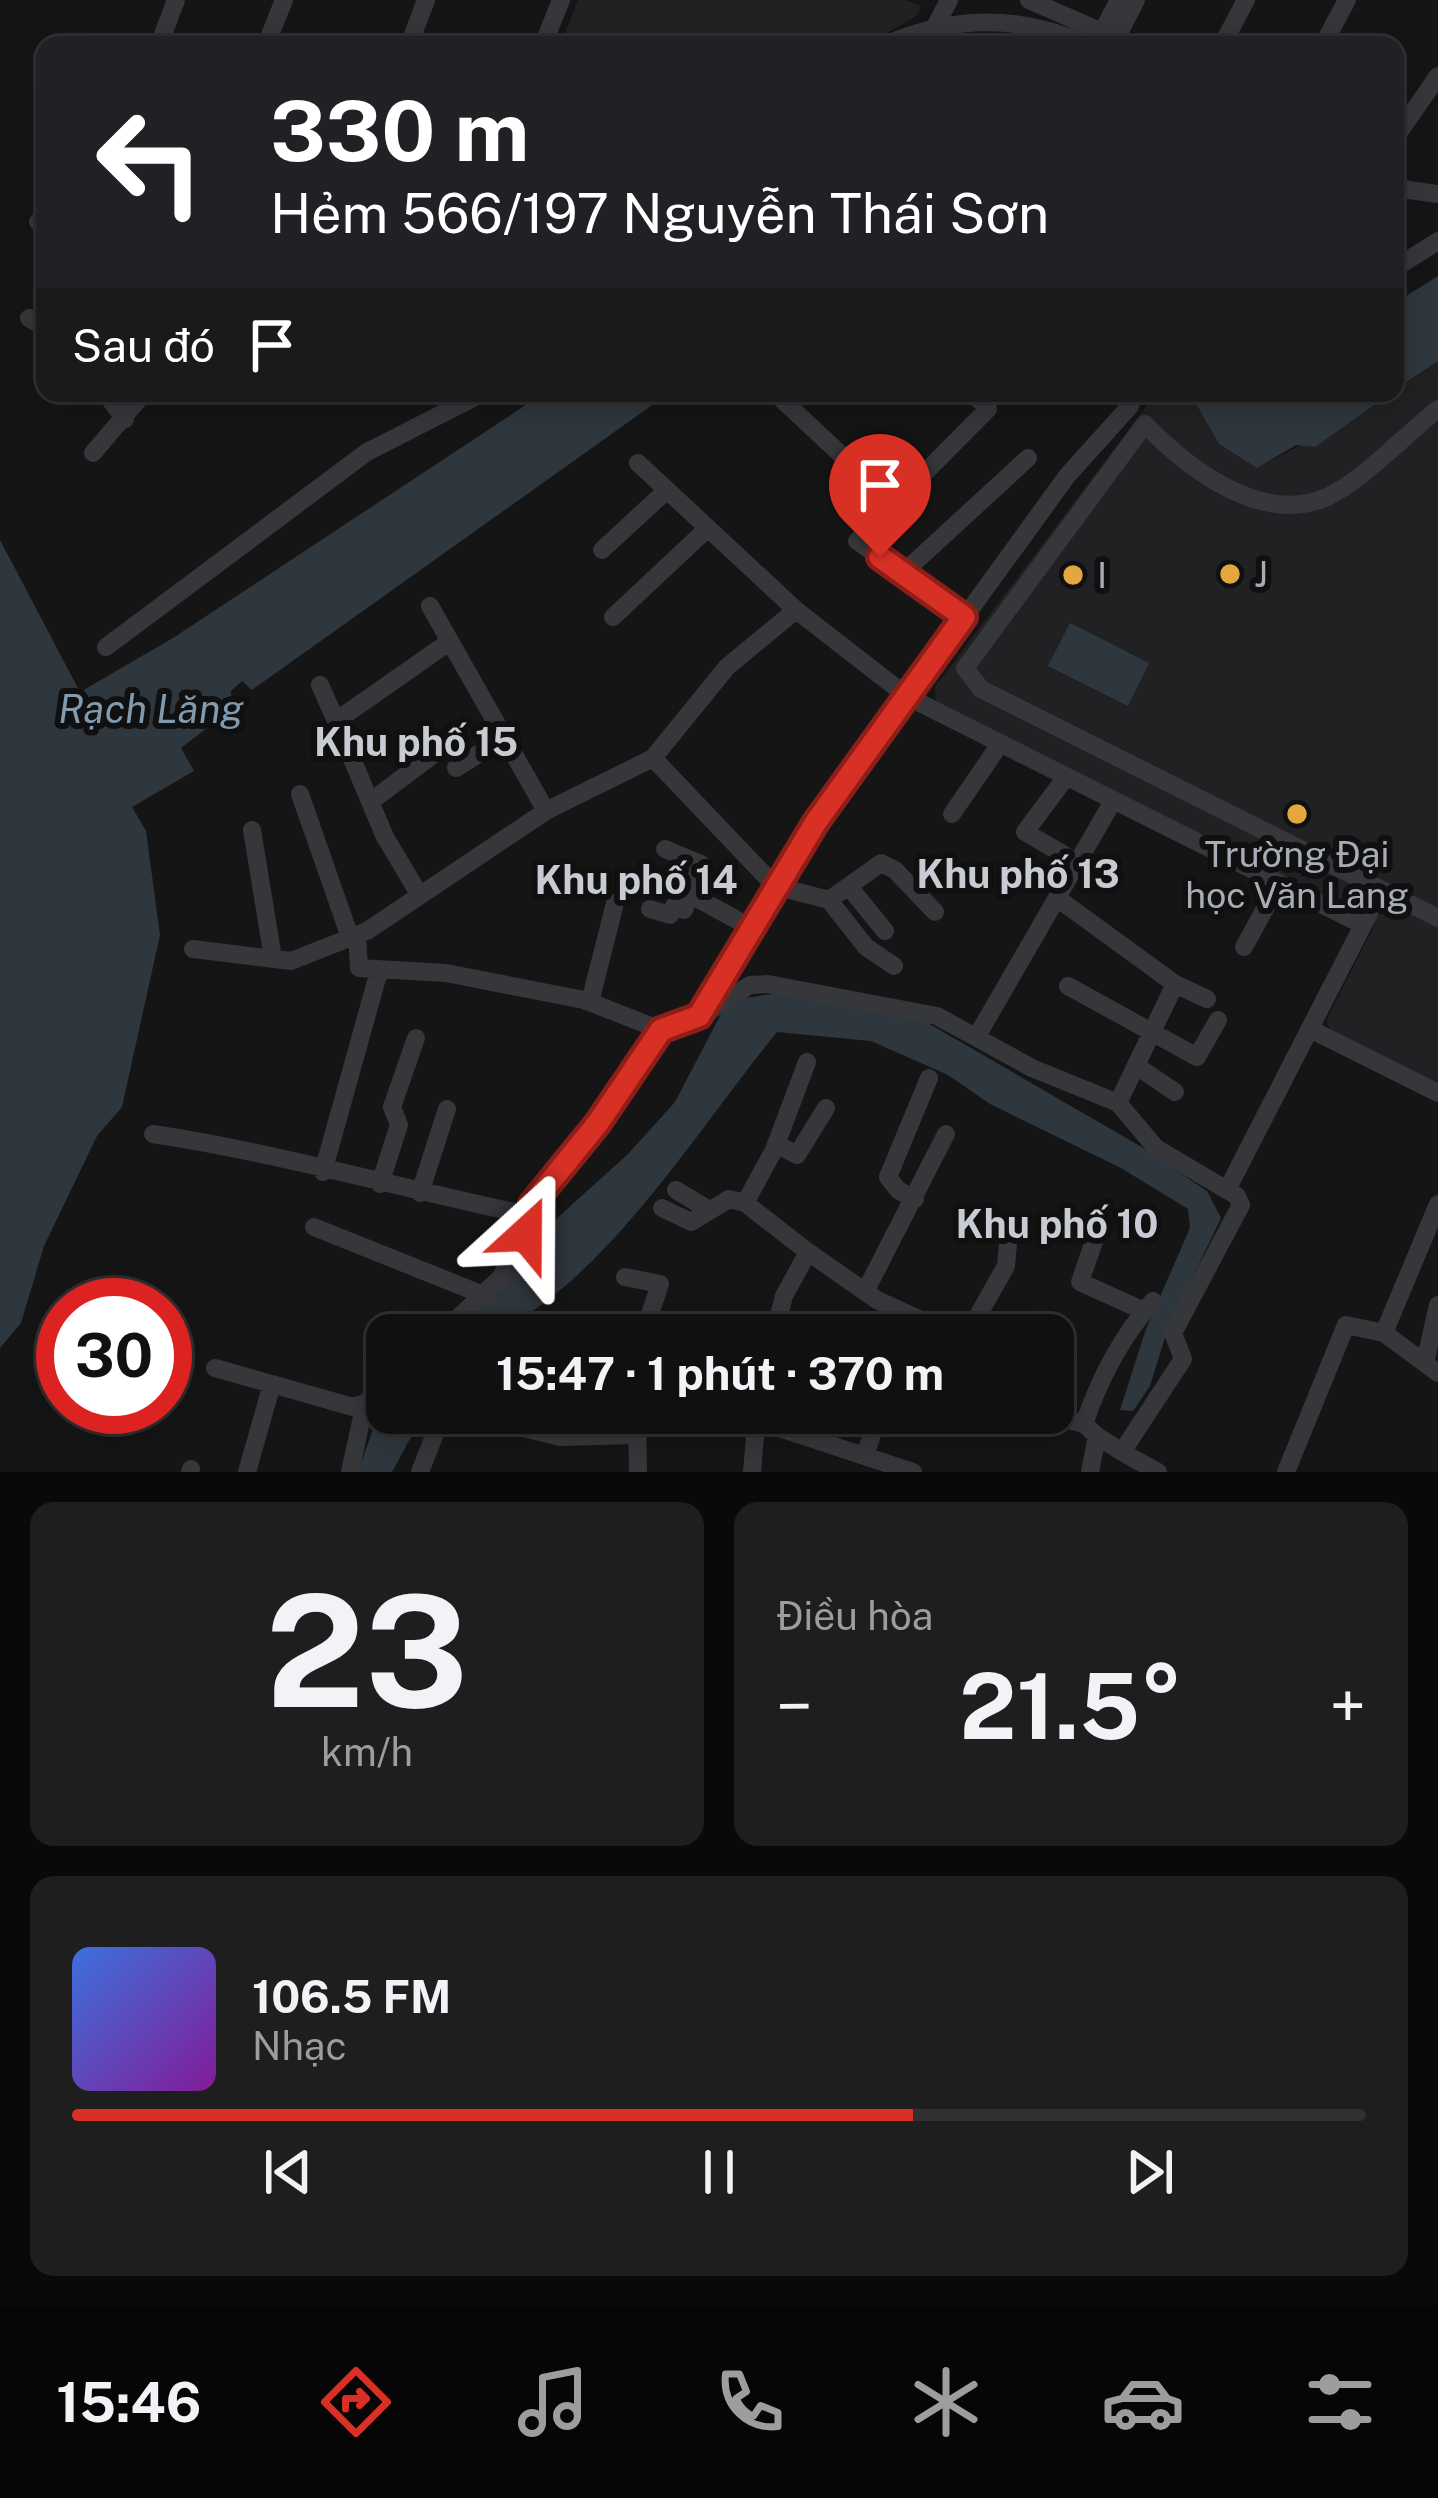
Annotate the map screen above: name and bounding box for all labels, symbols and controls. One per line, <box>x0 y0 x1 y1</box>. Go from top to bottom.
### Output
text: 330 m <box>270 81 530 180</box>
icon: left <box>72 84 228 240</box>
text: Hẻm 566/197 Nguyễn Thái Sơn <box>270 182 1049 245</box>
icon: arrive <box>239 312 305 378</box>
text: Sau đó <box>72 319 215 372</box>
pin <box>829 434 931 557</box>
icon: arrive <box>847 452 913 518</box>
place label: J <box>1254 553 1268 595</box>
place label: I <box>1097 554 1107 596</box>
marker: J <box>1217 561 1243 587</box>
marker: I <box>1060 562 1086 588</box>
water label: Rạch Lăng <box>58 686 245 732</box>
district label: Khu phố 15 <box>314 719 518 765</box>
marker: Trường Đại học Văn Lang <box>1284 801 1310 827</box>
place label: Trường Đại học Văn Lang <box>1185 833 1409 916</box>
district label: Khu phố 13 <box>916 851 1120 897</box>
district label: Khu phố 14 <box>534 857 738 903</box>
position arrow <box>463 1171 589 1297</box>
district label: Khu phố 10 <box>956 1201 1158 1247</box>
speed limit sign: 30 <box>36 1278 192 1434</box>
text: 15:47 · 1 phút · 370 m <box>496 1347 944 1400</box>
text: 23 <box>266 1559 468 1742</box>
text: Điều hòa <box>776 1593 933 1639</box>
text: 21.5° <box>959 1653 1183 1759</box>
text: − <box>776 1667 813 1745</box>
text: + <box>1329 1667 1366 1745</box>
text: km/h <box>321 1729 413 1775</box>
text: 106.5 FM <box>252 1970 451 2023</box>
text: Nhạc <box>252 2023 347 2069</box>
icon: previous <box>255 2139 321 2205</box>
icon: pause <box>686 2139 752 2205</box>
icon: next <box>1117 2139 1183 2205</box>
icon: directions <box>314 2360 398 2444</box>
icon: music <box>511 2360 595 2444</box>
icon: phone <box>708 2360 792 2444</box>
icon: climate <box>904 2360 988 2444</box>
icon: car <box>1101 2360 1185 2444</box>
icon: filters <box>1298 2360 1382 2444</box>
text: 15:46 <box>56 2371 201 2434</box>

